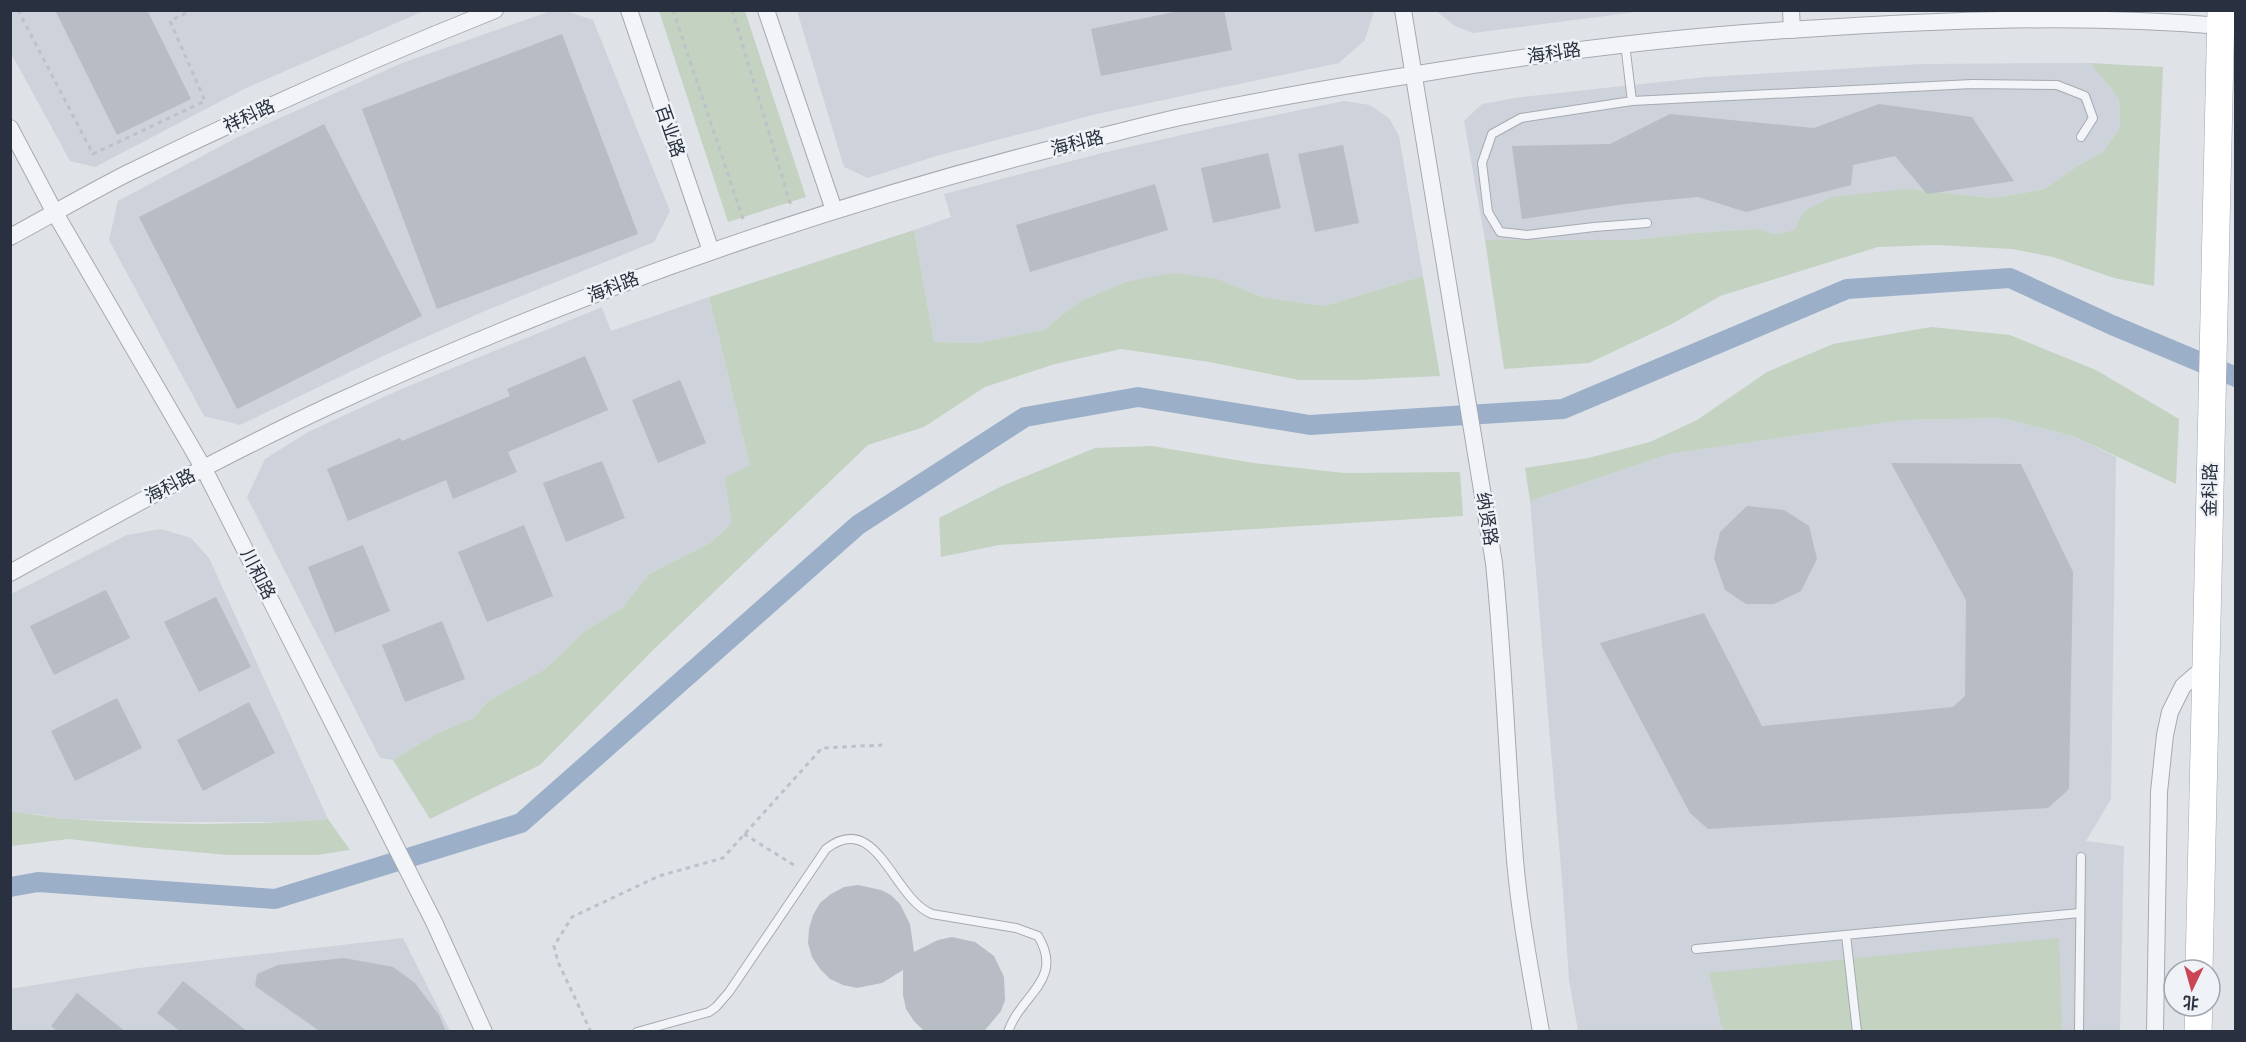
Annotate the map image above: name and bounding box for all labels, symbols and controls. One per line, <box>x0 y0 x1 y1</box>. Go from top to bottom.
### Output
street label: 海科路 <box>1525 36 1582 68</box>
street label: 祥科路 <box>219 93 278 137</box>
street label: 百业路 <box>651 101 691 160</box>
street label: 海科路 <box>1048 124 1106 160</box>
street label: 海科路 <box>583 265 642 307</box>
street label: 海科路 <box>140 462 199 508</box>
street label: 金科路 <box>2197 463 2221 517</box>
street label: 纳贤路 <box>1472 490 1504 547</box>
street label: 川和路 <box>236 544 282 603</box>
north arrow <box>2162 958 2222 1018</box>
text: 北 <box>2182 991 2200 1015</box>

